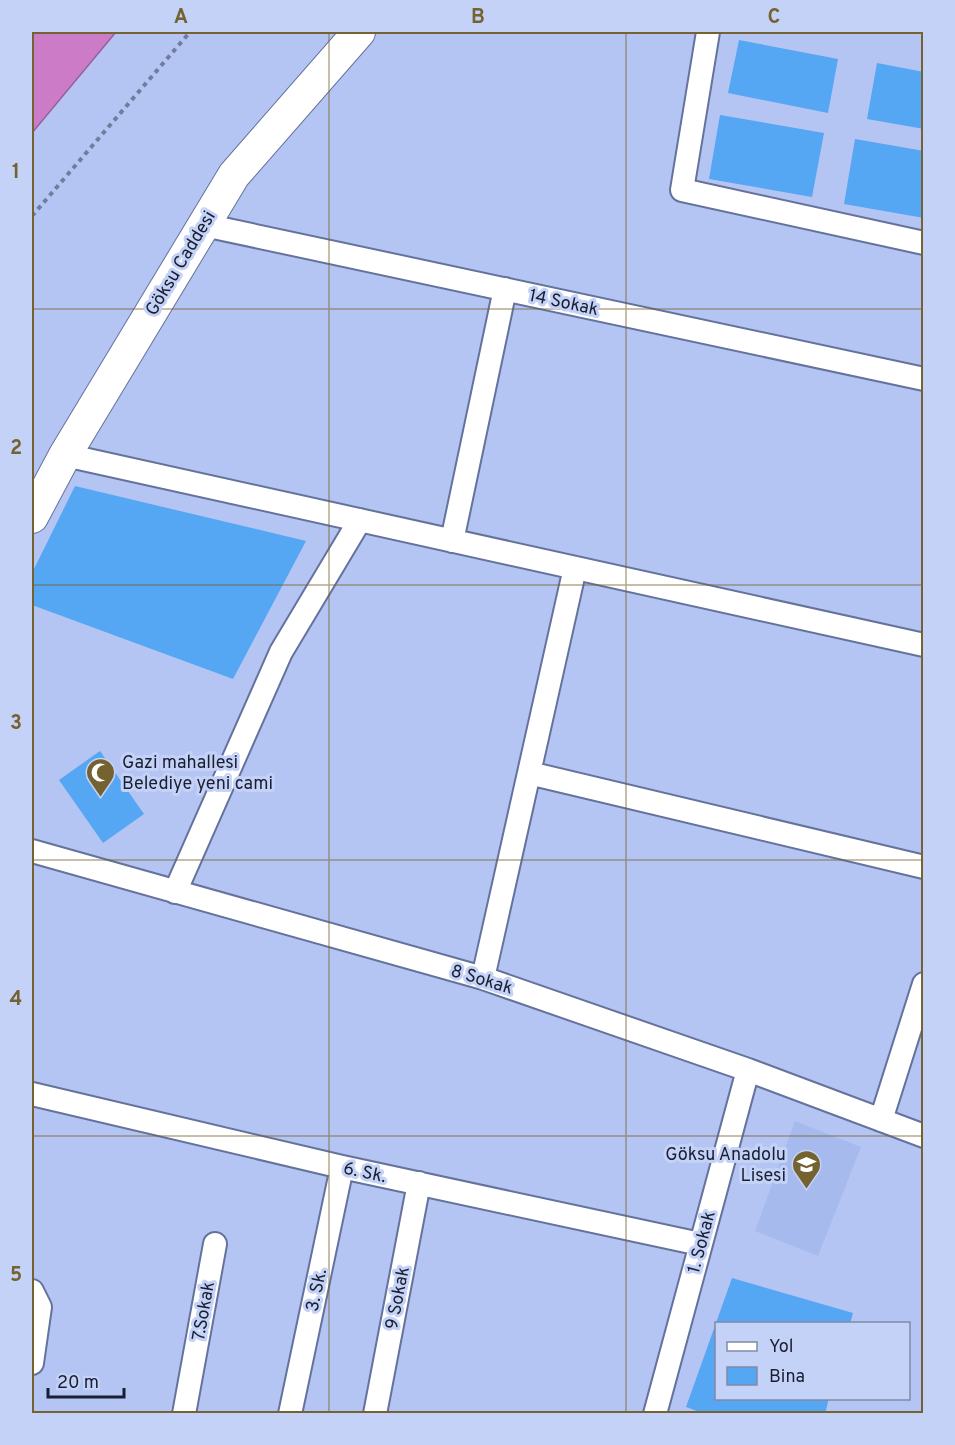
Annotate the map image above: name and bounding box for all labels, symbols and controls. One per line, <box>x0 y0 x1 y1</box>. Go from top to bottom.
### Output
text: A <box>174 5 188 31</box>
text: B <box>471 5 485 31</box>
text: C <box>768 5 780 31</box>
text: 1 <box>12 160 20 186</box>
street label: Göksu Caddesi <box>141 207 222 320</box>
street label: 14 Sokak <box>527 285 601 322</box>
text: 2 <box>10 436 22 462</box>
text: 3 <box>10 711 22 737</box>
place label: Gazi mahallesi Belediye yeni cami <box>122 752 273 796</box>
mosque icon: Gazi mahallesi Belediye yeni cami <box>85 756 117 798</box>
street label: 8 Sokak <box>448 960 515 1001</box>
text: 4 <box>10 987 22 1013</box>
place label: Göksu Anadolu Lisesi <box>665 1144 786 1188</box>
school or university icon: Göksu Anadolu Lisesi <box>791 1148 823 1190</box>
street label: 6. Sk. <box>341 1158 388 1189</box>
street label: 1. Sokak <box>683 1209 722 1276</box>
text: 5 <box>10 1263 22 1289</box>
street label: 9 Sokak <box>381 1265 416 1332</box>
street label: 3. Sk. <box>302 1267 333 1314</box>
street label: 7.Sokak <box>188 1280 221 1343</box>
legend <box>715 1322 910 1400</box>
text: Yol <box>769 1336 794 1359</box>
scale bar <box>48 1361 124 1399</box>
text: Bina <box>769 1366 805 1389</box>
text: 20 m <box>57 1372 99 1395</box>

